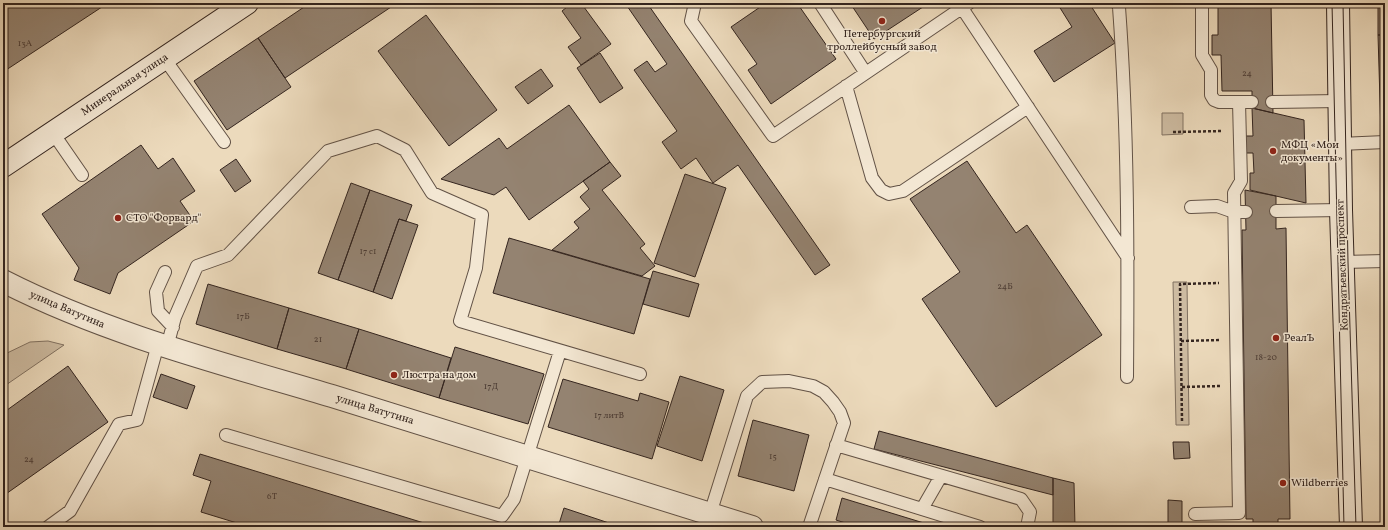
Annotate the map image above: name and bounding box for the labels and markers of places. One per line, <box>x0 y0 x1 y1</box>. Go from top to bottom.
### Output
marker: Петербургский троллейбусный завод <box>877 16 887 26</box>
place label: Петербургский троллейбусный завод <box>827 27 937 55</box>
place label: МФЦ «Мои документы» <box>1281 138 1343 166</box>
marker: МФЦ «Мои документы» <box>1268 146 1278 156</box>
place label: СТО "Форвард" <box>126 211 202 226</box>
marker: СТО "Форвард" <box>113 213 123 223</box>
place label: РеалЪ <box>1284 331 1315 346</box>
marker: РеалЪ <box>1271 333 1281 343</box>
place label: Люстра на дом <box>402 368 477 383</box>
marker: Люстра на дом <box>389 370 399 380</box>
place label: Wildberries <box>1291 476 1348 491</box>
marker: Wildberries <box>1278 478 1288 488</box>

